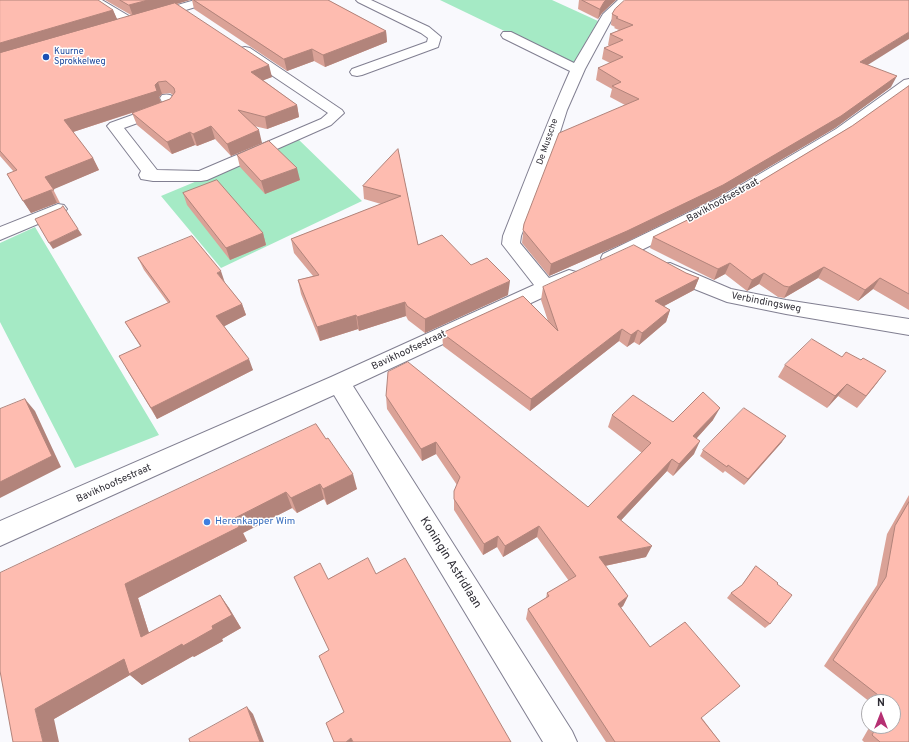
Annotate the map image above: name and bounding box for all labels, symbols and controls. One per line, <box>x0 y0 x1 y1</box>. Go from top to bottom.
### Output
place label: Kuurne Sprokkelweg <box>54 47 106 68</box>
marker: Kuurne Sprokkelweg <box>41 52 51 62</box>
street label: De Mussche <box>535 117 561 167</box>
street label: Bavikhoofsestraat <box>685 176 761 226</box>
street label: Verbindingsweg <box>730 290 802 316</box>
street label: Bavikhoofsestraat <box>370 329 448 373</box>
street label: Bavikhoofsestraat <box>75 462 153 506</box>
street label: Koningin Astridlaan <box>416 515 484 611</box>
place label: Herenkapper Wim <box>215 516 295 528</box>
marker: Herenkapper Wim <box>202 517 212 527</box>
north arrow <box>861 694 901 734</box>
text: N <box>877 696 885 710</box>

